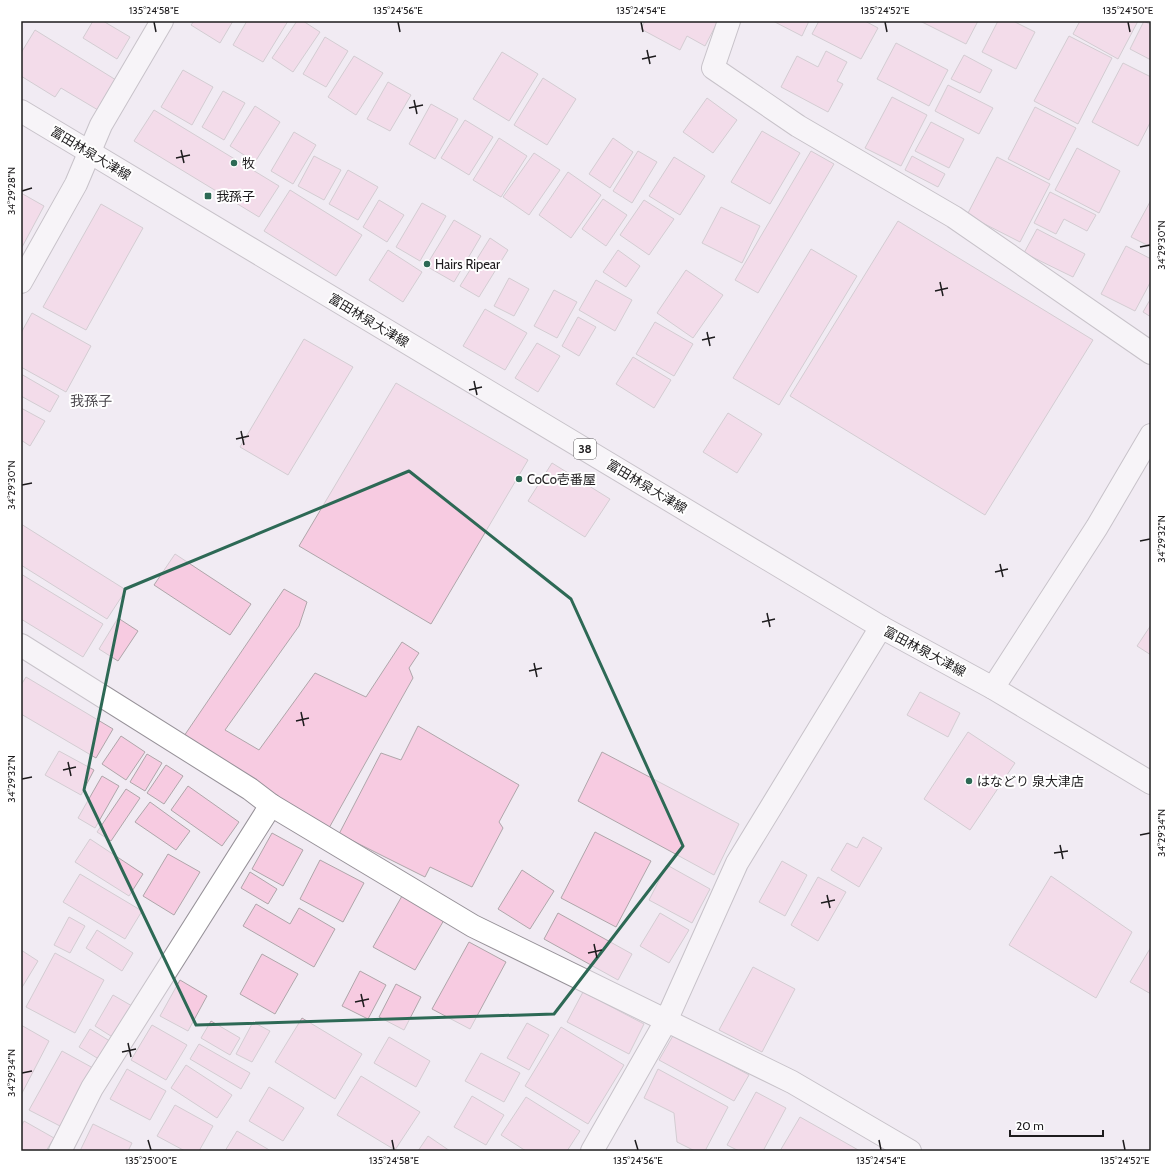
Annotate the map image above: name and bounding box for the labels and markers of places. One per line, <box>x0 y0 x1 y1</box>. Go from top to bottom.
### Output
place label: 牧 <box>242 155 255 171</box>
marker: 牧 <box>229 158 239 168</box>
place label: 我孫子 <box>216 188 255 204</box>
marker: 我孫子 <box>203 191 213 201</box>
place label: Hairs Ripear <box>435 256 501 272</box>
marker: Hairs Ripear <box>422 259 432 269</box>
place label: CoCo壱番屋 <box>527 471 596 487</box>
marker: CoCo壱番屋 <box>514 474 524 484</box>
place label: はなどり 泉大津店 <box>977 773 1084 789</box>
marker: はなどり 泉大津店 <box>964 776 974 786</box>

